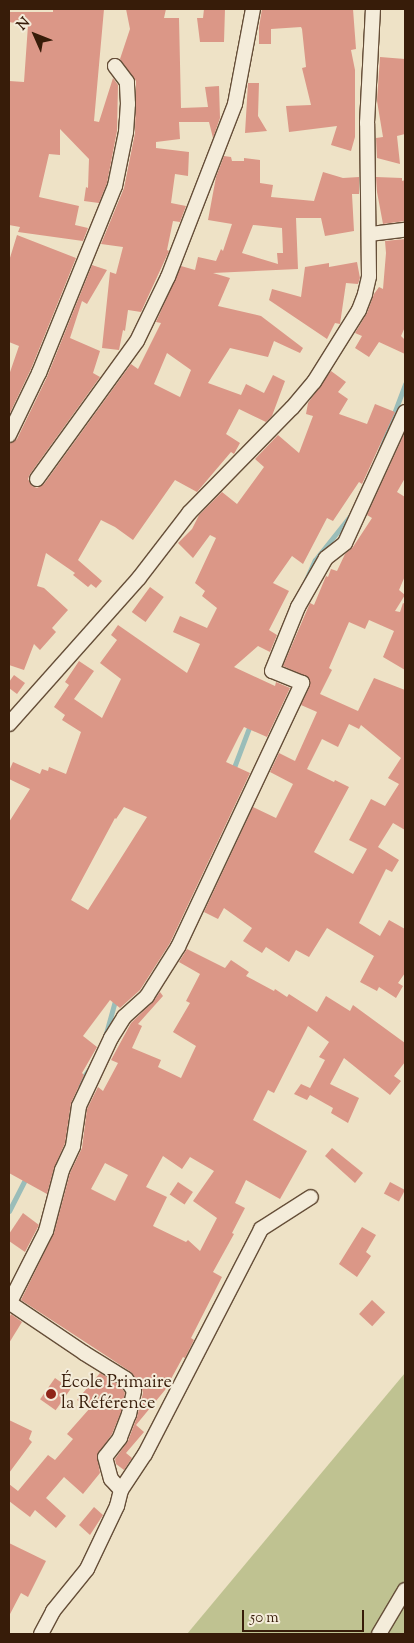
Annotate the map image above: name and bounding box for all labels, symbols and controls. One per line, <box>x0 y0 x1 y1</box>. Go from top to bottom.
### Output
north arrow <box>10 10 60 60</box>
text: N <box>13 14 35 36</box>
place label: École Primaire la Référence <box>61 1373 172 1416</box>
marker: École Primaire la Référence <box>45 1388 57 1400</box>
scale bar <box>244 1600 366 1632</box>
text: 50 m <box>250 1608 279 1629</box>

